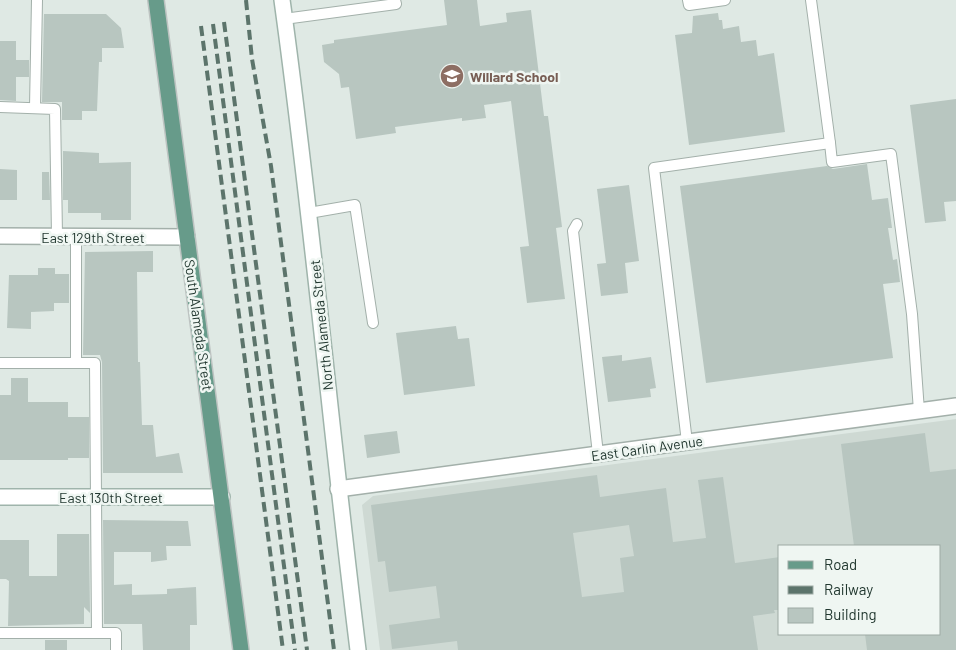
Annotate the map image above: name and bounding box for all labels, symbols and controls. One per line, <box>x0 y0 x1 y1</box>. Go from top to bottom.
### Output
school or university icon: Willard School <box>439 63 465 89</box>
place label: Willard School <box>470 68 558 85</box>
street label: East 129th Street <box>41 229 145 246</box>
street label: South Alameda Street <box>181 258 217 392</box>
street label: North Alameda Street <box>306 259 336 391</box>
street label: East Carlin Avenue <box>590 432 704 464</box>
street label: East 130th Street <box>59 489 163 506</box>
legend <box>778 545 941 635</box>
text: Road <box>824 555 857 573</box>
text: Railway <box>824 580 873 598</box>
text: Building <box>824 605 877 623</box>

